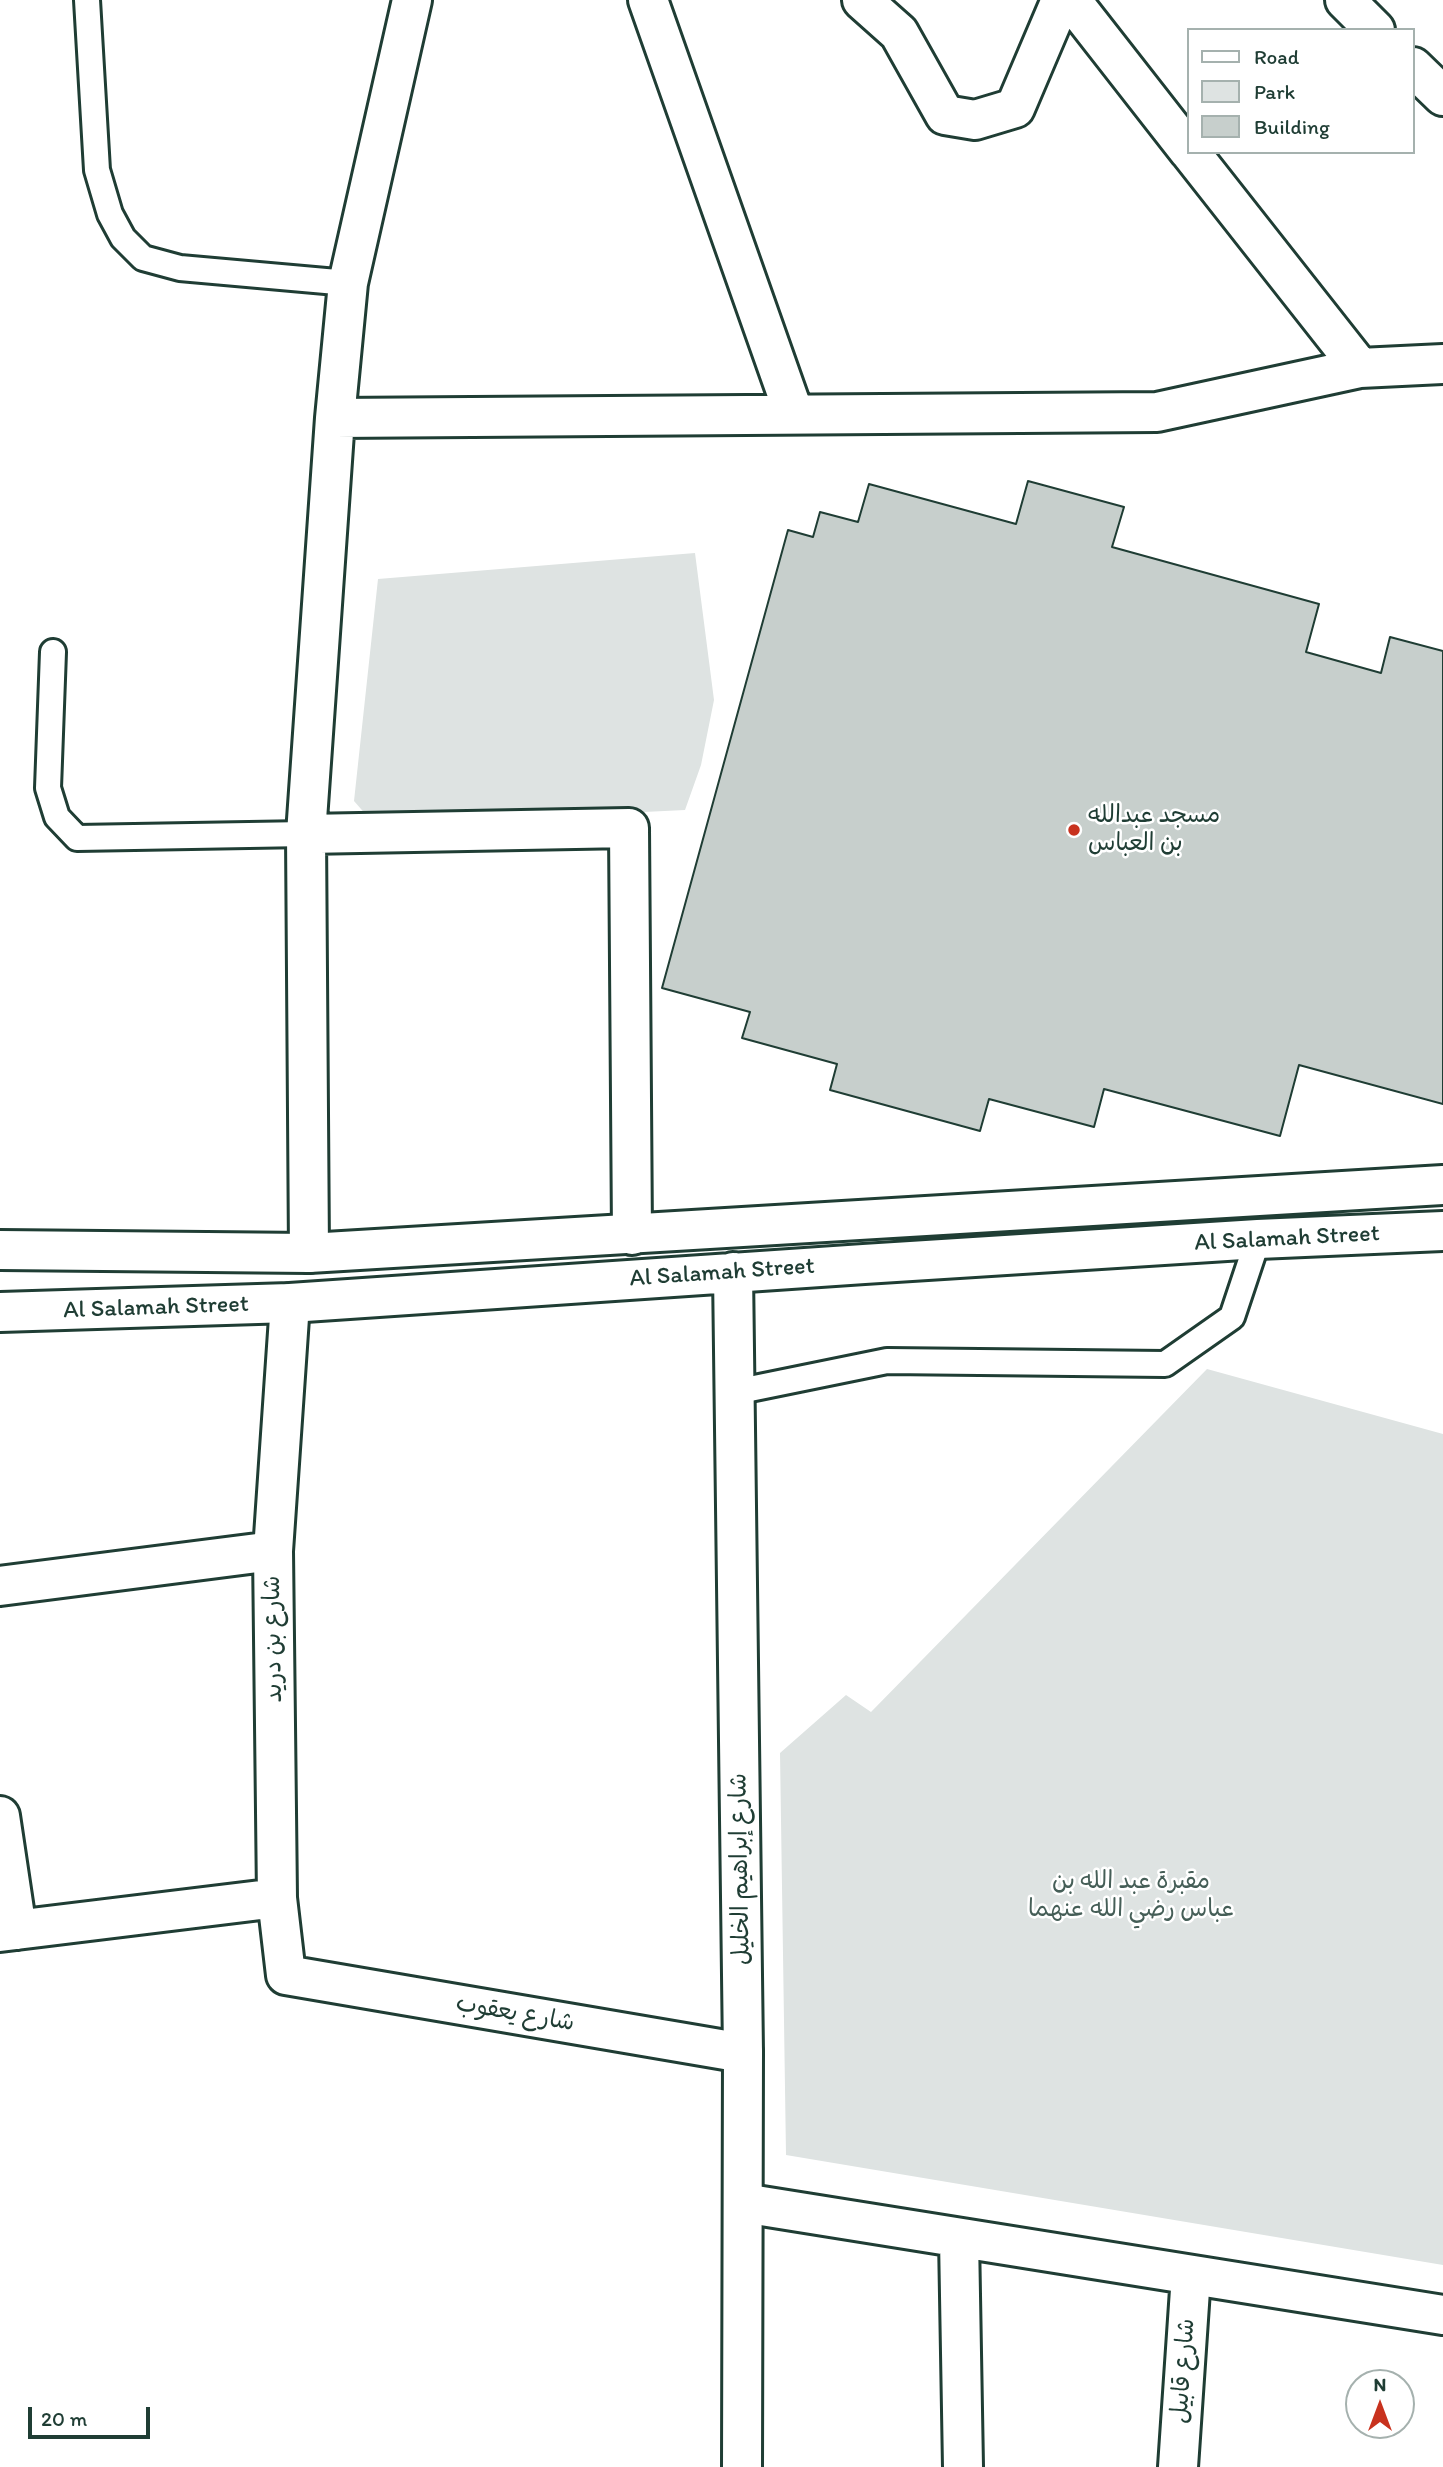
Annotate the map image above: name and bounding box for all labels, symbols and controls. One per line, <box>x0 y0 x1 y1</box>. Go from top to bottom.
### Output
legend <box>1188 28 1415 154</box>
text: Road <box>1254 44 1299 69</box>
text: Park <box>1254 79 1295 104</box>
text: Building <box>1254 114 1330 139</box>
place label: مسجد عبدالله بن العباس <box>1088 802 1220 858</box>
marker: مسجد عبدالله بن العباس <box>1066 822 1082 838</box>
street label: Al Salamah Street <box>1194 1220 1380 1258</box>
street label: Al Salamah Street <box>628 1252 816 1294</box>
street label: Al Salamah Street <box>63 1290 249 1326</box>
street label: شارع بن دريد <box>258 1575 290 1703</box>
street label: شارع إبراهيم الخليل <box>725 1773 757 1965</box>
park label: مقبرة عبد الله بن عباس رضي الله عنهما <box>1028 1868 1234 1924</box>
street label: شارع يعقوب <box>453 1989 577 2039</box>
street label: شارع قابيل <box>1166 2317 1202 2425</box>
north arrow <box>1345 2369 1415 2439</box>
text: N <box>1374 2373 1386 2396</box>
scale bar <box>32 2394 154 2438</box>
text: 20 m <box>41 2406 87 2431</box>

